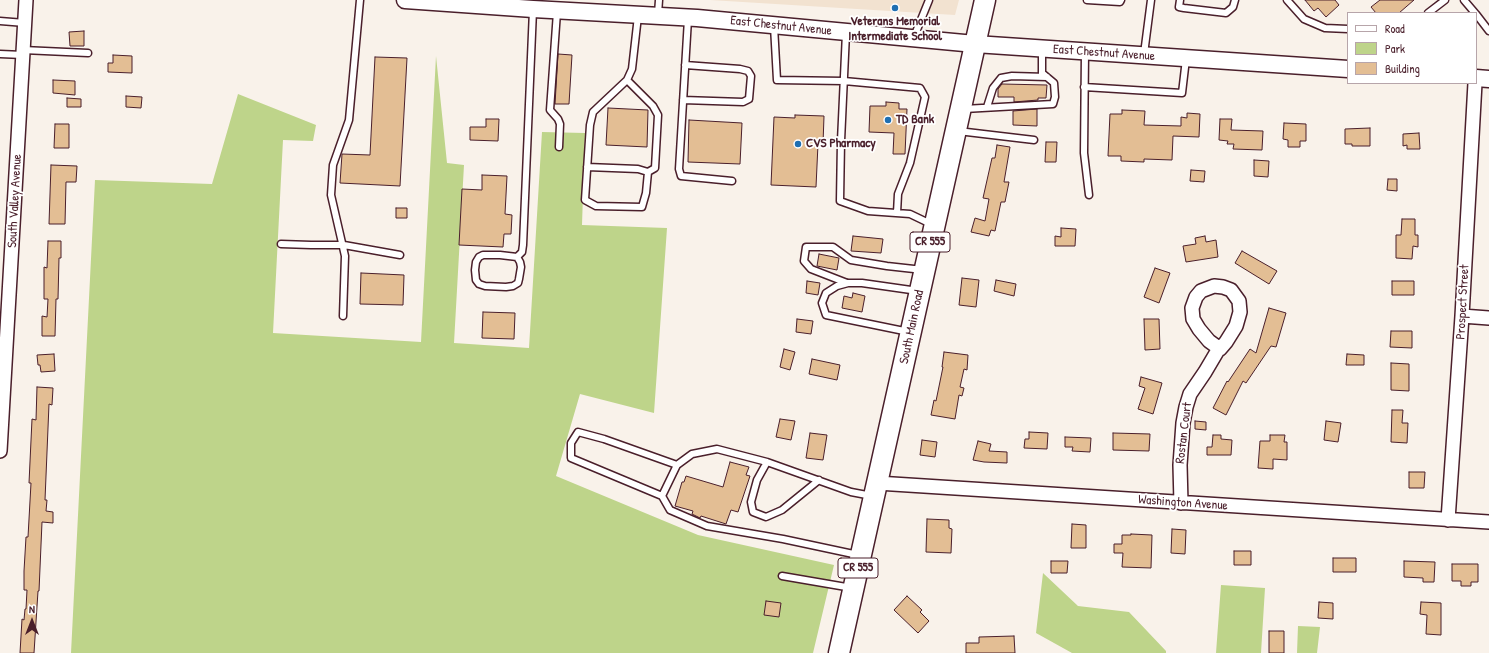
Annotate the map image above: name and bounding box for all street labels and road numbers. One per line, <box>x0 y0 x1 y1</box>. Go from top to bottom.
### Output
street label: East Chestnut Avenue <box>729 13 833 39</box>
street label: East Chestnut Avenue <box>1053 42 1155 64</box>
street label: South Valley Avenue <box>5 154 25 248</box>
road number: CR 555 <box>910 232 950 252</box>
street label: Prospect Street <box>1453 264 1473 340</box>
street label: South Main Road <box>897 289 927 365</box>
street label: Rostan Court <box>1173 401 1195 465</box>
street label: Washington Avenue <box>1138 492 1228 514</box>
road number: CR 555 <box>838 558 878 578</box>

